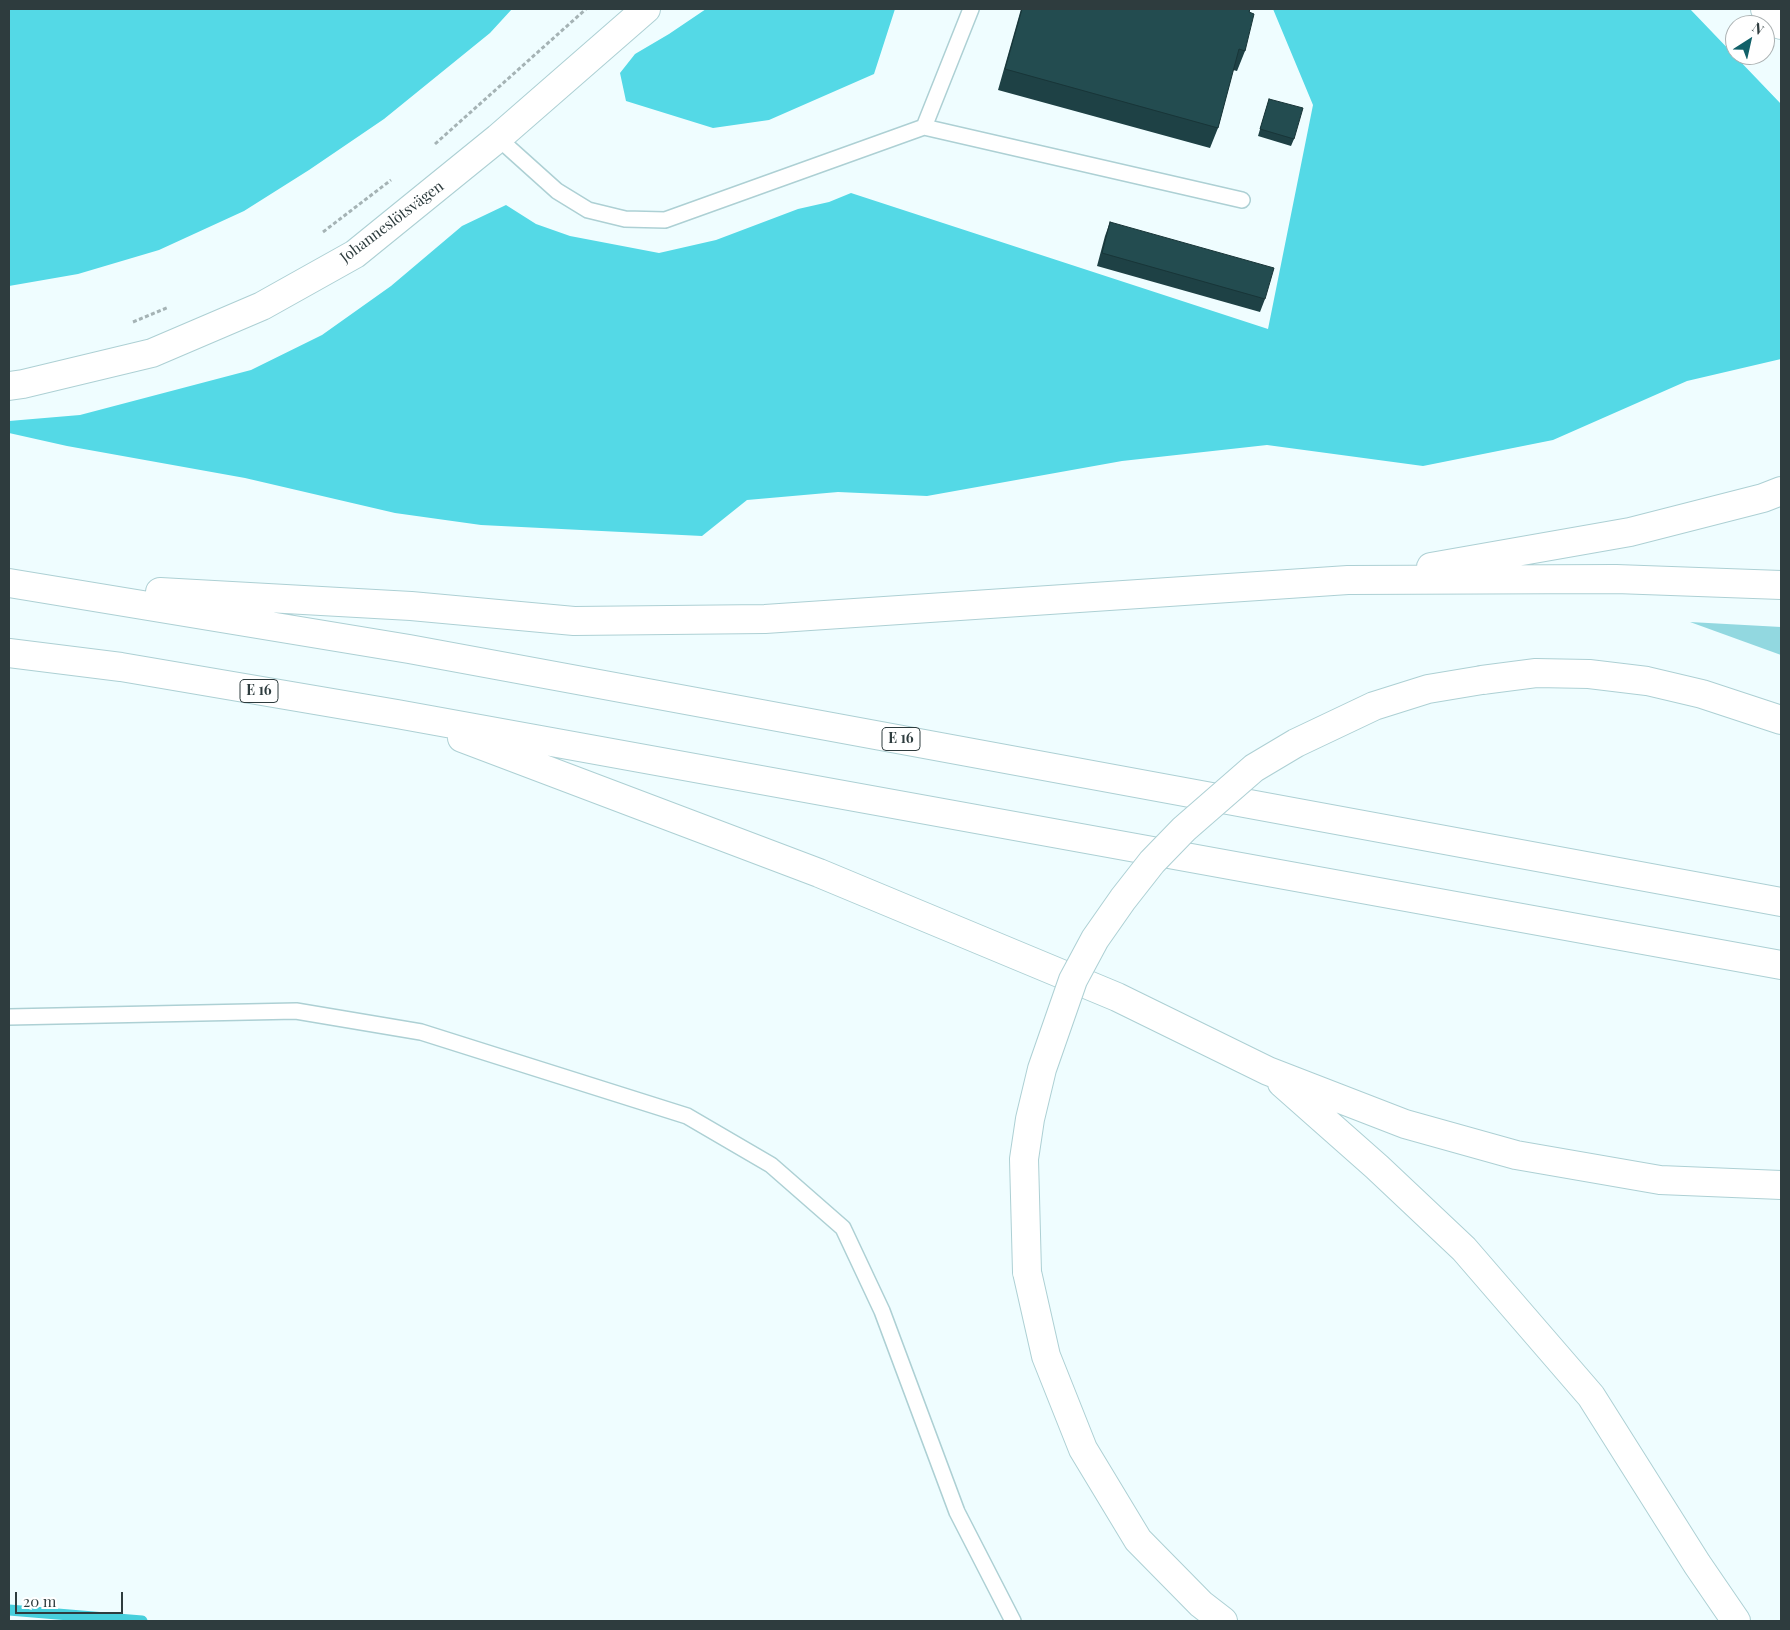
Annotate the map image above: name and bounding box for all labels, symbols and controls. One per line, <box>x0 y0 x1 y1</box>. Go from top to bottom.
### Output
north arrow <box>1725 15 1775 65</box>
text: N <box>1749 17 1768 39</box>
street label: Johanneslötsvägen <box>337 177 447 267</box>
road number: E 16 <box>240 679 278 702</box>
road number: E 16 <box>882 728 920 751</box>
scale bar <box>18 1582 125 1614</box>
text: 20 m <box>23 1591 56 1611</box>

